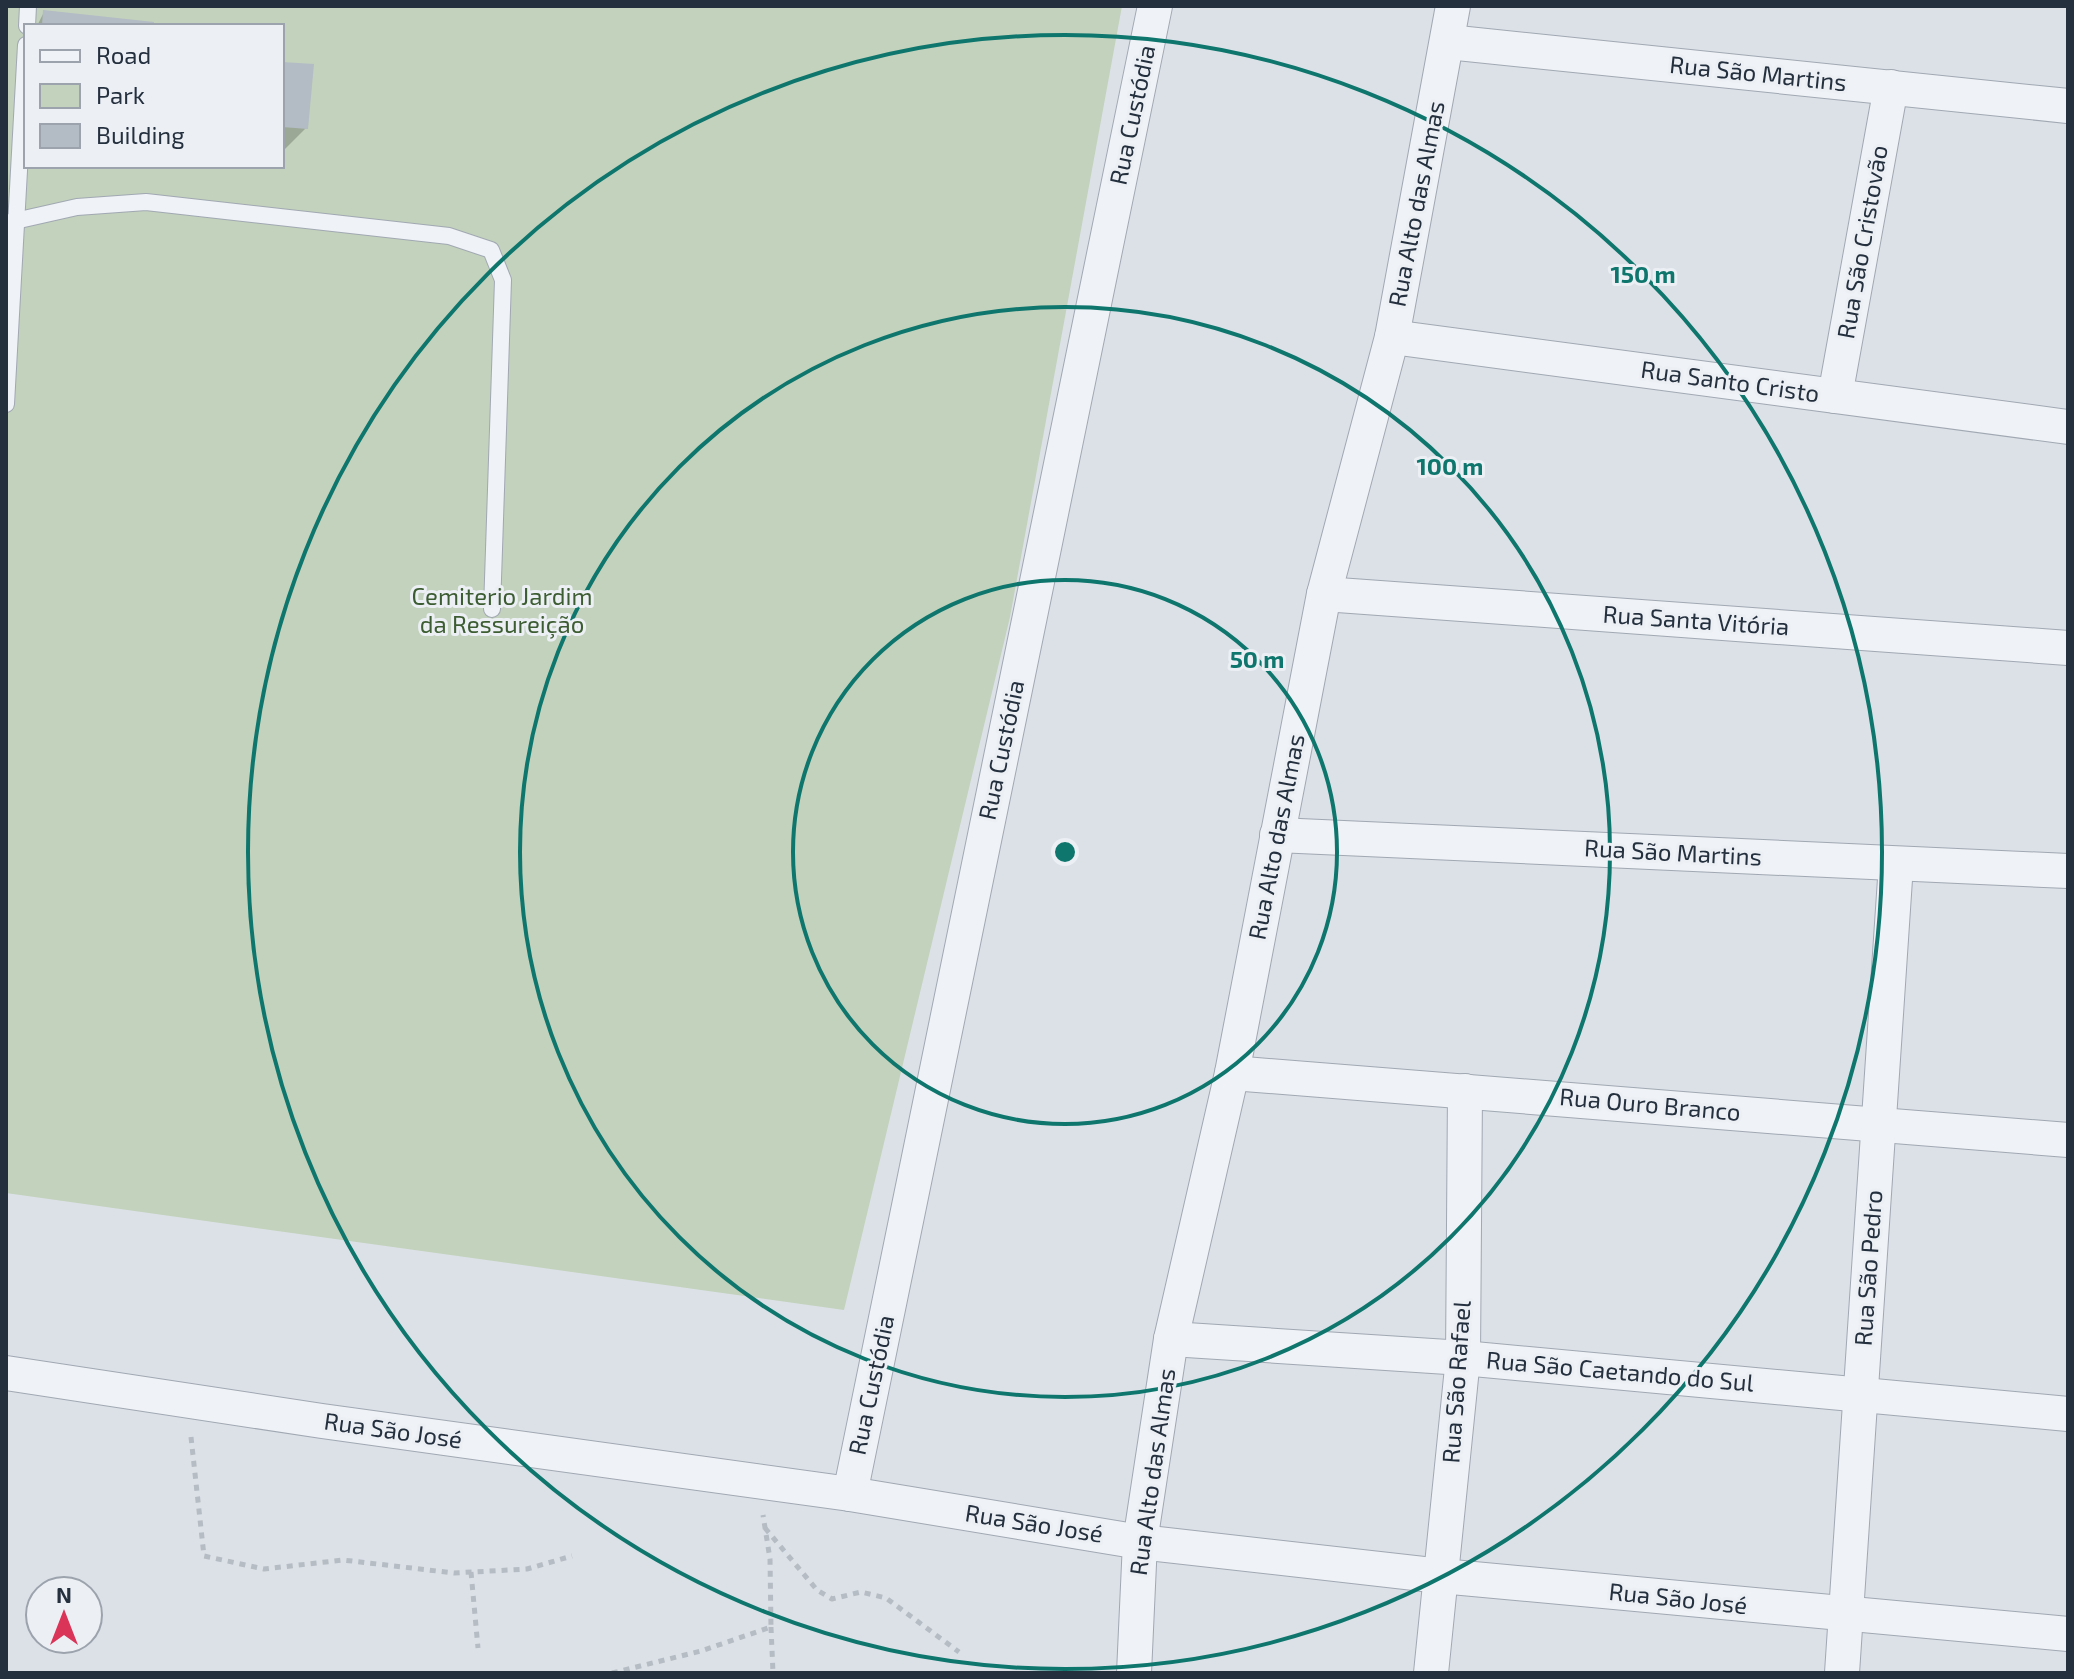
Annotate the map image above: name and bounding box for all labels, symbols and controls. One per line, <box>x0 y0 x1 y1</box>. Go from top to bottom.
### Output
legend <box>24 24 284 168</box>
text: Road <box>96 40 151 69</box>
street label: Rua Custódia <box>1103 42 1161 187</box>
street label: Rua São Martins <box>1668 49 1848 96</box>
text: Park <box>96 80 145 109</box>
street label: Rua Alto das Almas <box>1381 98 1450 309</box>
text: Building <box>96 120 185 149</box>
street label: Rua São Cristovão <box>1830 143 1893 341</box>
text: 150 m <box>1610 259 1676 288</box>
street label: Rua Santo Cristo <box>1639 354 1821 407</box>
text: 100 m <box>1417 451 1483 480</box>
park label: Cemiterio Jardim da Ressureição <box>411 581 593 639</box>
street label: Rua Santa Vitória <box>1602 599 1790 640</box>
text: 50 m <box>1230 644 1284 673</box>
street label: Rua Custódia <box>972 677 1030 822</box>
street label: Rua Alto das Almas <box>1241 731 1310 942</box>
street label: Rua São Martins <box>1584 832 1763 871</box>
centre of rings <box>1051 838 1079 866</box>
street label: Rua Ouro Branco <box>1558 1081 1742 1126</box>
street label: Rua São Pedro <box>1848 1189 1887 1347</box>
street label: Rua São Rafael <box>1435 1300 1476 1464</box>
street label: Rua Custódia <box>842 1312 900 1457</box>
street label: Rua São Caetando do Sul <box>1485 1344 1755 1397</box>
street label: Rua Alto das Almas <box>1123 1366 1180 1577</box>
street label: Rua São José <box>322 1405 464 1454</box>
street label: Rua São José <box>963 1497 1105 1548</box>
north arrow <box>24 1575 104 1655</box>
street label: Rua São José <box>1607 1576 1749 1619</box>
text: N <box>56 1581 72 1607</box>

